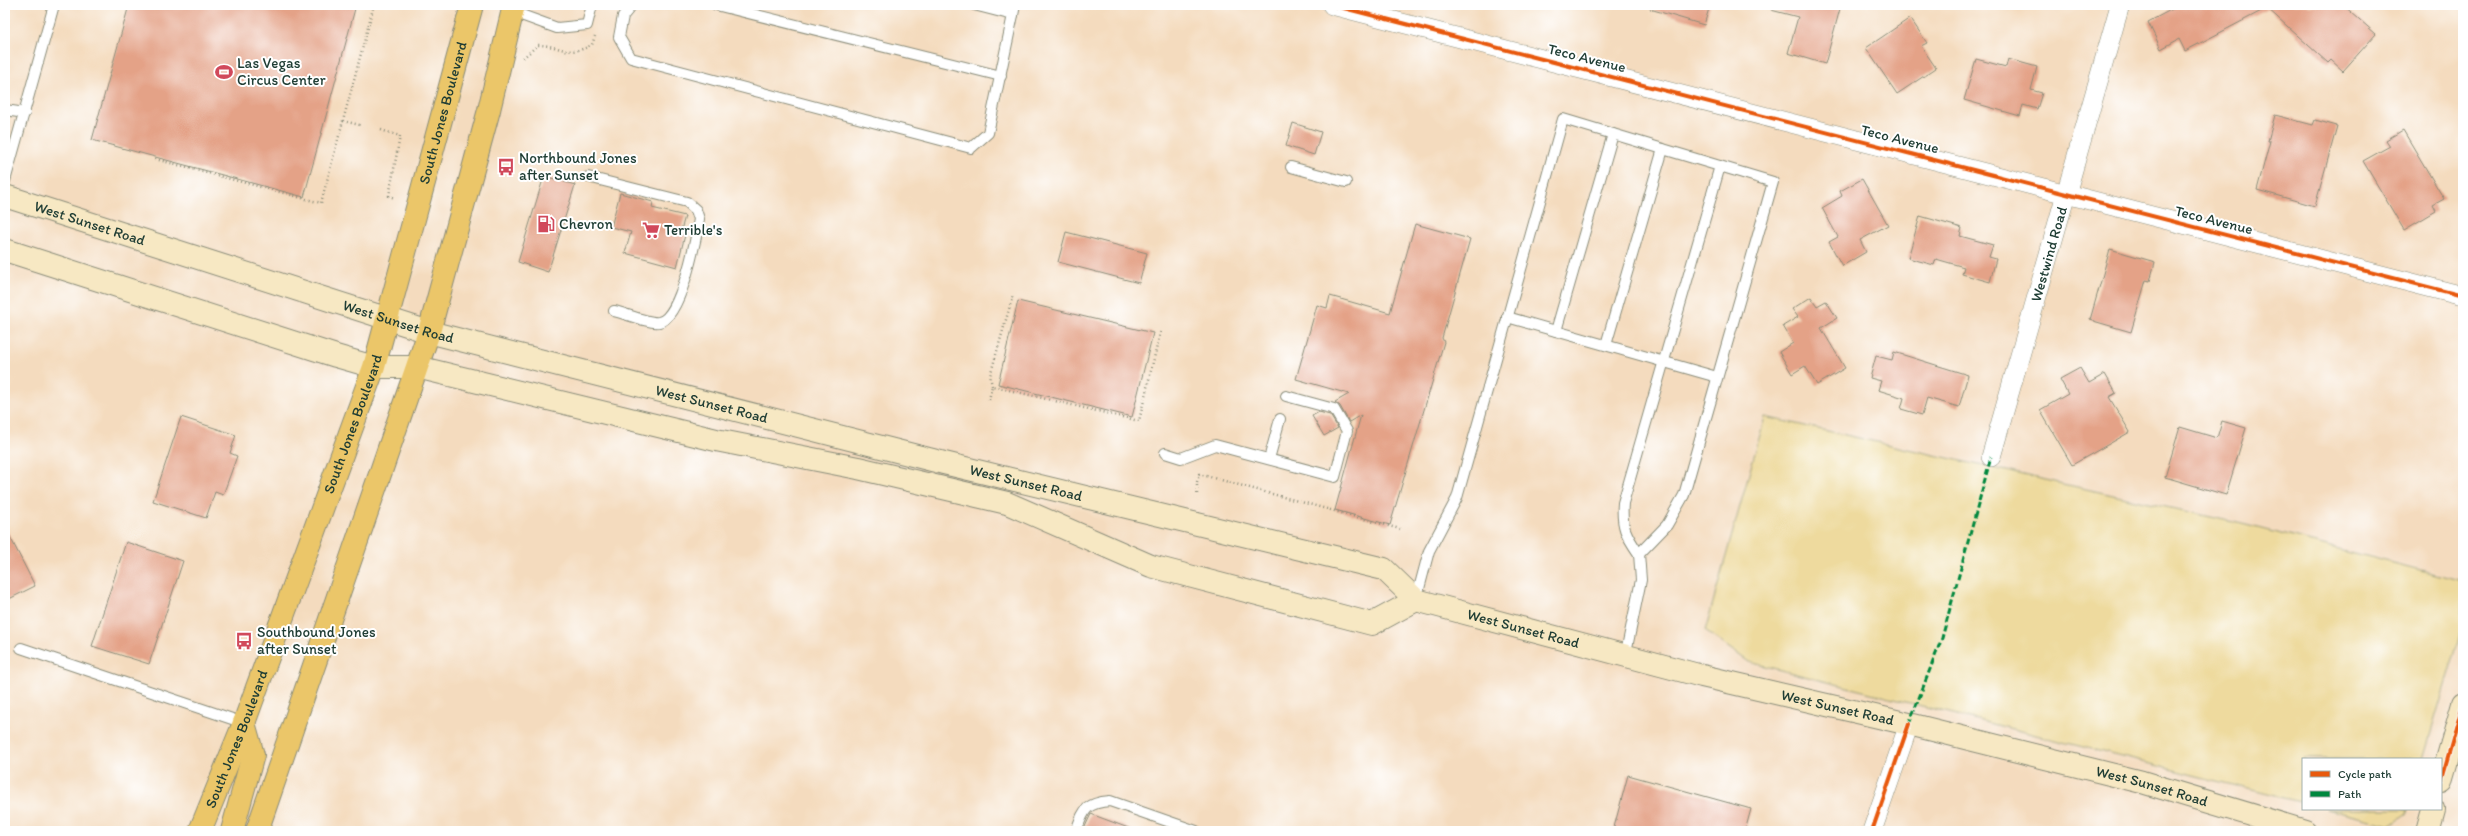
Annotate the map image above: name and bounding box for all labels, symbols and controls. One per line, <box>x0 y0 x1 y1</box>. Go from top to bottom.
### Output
street label: South Jones Boulevard <box>415 40 471 186</box>
street label: Teco Avenue <box>1546 40 1628 76</box>
place label: Las Vegas Circus Center <box>237 54 326 89</box>
sports icon: Las Vegas Circus Center <box>214 62 234 82</box>
street label: Teco Avenue <box>1859 121 1941 157</box>
place label: Northbound Jones after Sunset <box>519 149 637 184</box>
bus stop icon: Northbound Jones after Sunset <box>496 157 516 177</box>
street label: West Sunset Road <box>32 197 147 249</box>
street label: Teco Avenue <box>2173 202 2255 238</box>
street label: Westwind Road <box>2027 204 2071 304</box>
fuel station icon: Chevron <box>536 214 556 234</box>
place label: Chevron <box>559 215 613 233</box>
supermarket icon: Terrible's <box>641 220 661 240</box>
place label: Terrible's <box>664 221 723 239</box>
street label: West Sunset Road <box>341 296 456 347</box>
street label: South Jones Boulevard <box>320 352 386 496</box>
street label: West Sunset Road <box>654 381 770 427</box>
street label: West Sunset Road <box>968 460 1084 505</box>
street label: West Sunset Road <box>1465 605 1582 652</box>
place label: Southbound Jones after Sunset <box>257 623 376 658</box>
bus stop icon: Southbound Jones after Sunset <box>234 631 254 651</box>
street label: South Jones Boulevard <box>201 667 272 811</box>
street label: West Sunset Road <box>1779 686 1896 729</box>
legend <box>2302 758 2442 810</box>
street label: West Sunset Road <box>2094 762 2210 810</box>
text: Cycle path <box>2338 767 2392 781</box>
text: Path <box>2338 787 2361 801</box>

